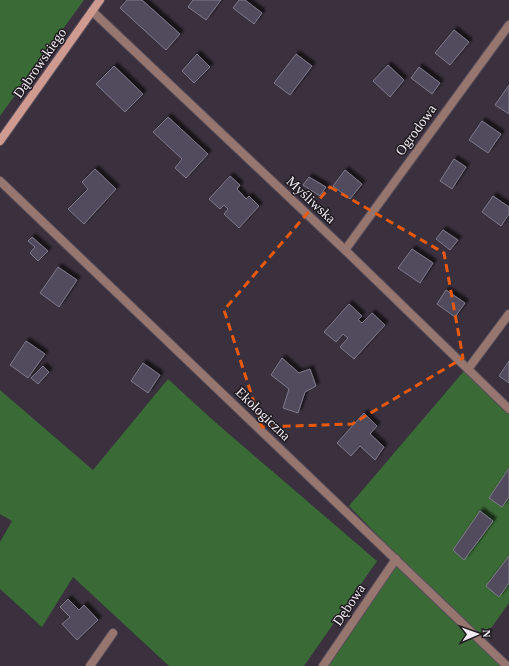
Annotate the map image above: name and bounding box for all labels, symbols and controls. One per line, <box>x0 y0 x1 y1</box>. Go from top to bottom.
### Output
street label: Dąbrowskiego <box>10 25 70 101</box>
street label: Ogrodowa <box>393 101 440 158</box>
street label: Myśliwska <box>283 174 339 227</box>
street label: Ekologiczna <box>233 384 294 444</box>
street label: Dębowa <box>330 581 369 629</box>
north arrow <box>457 614 497 654</box>
text: N <box>481 629 493 638</box>

